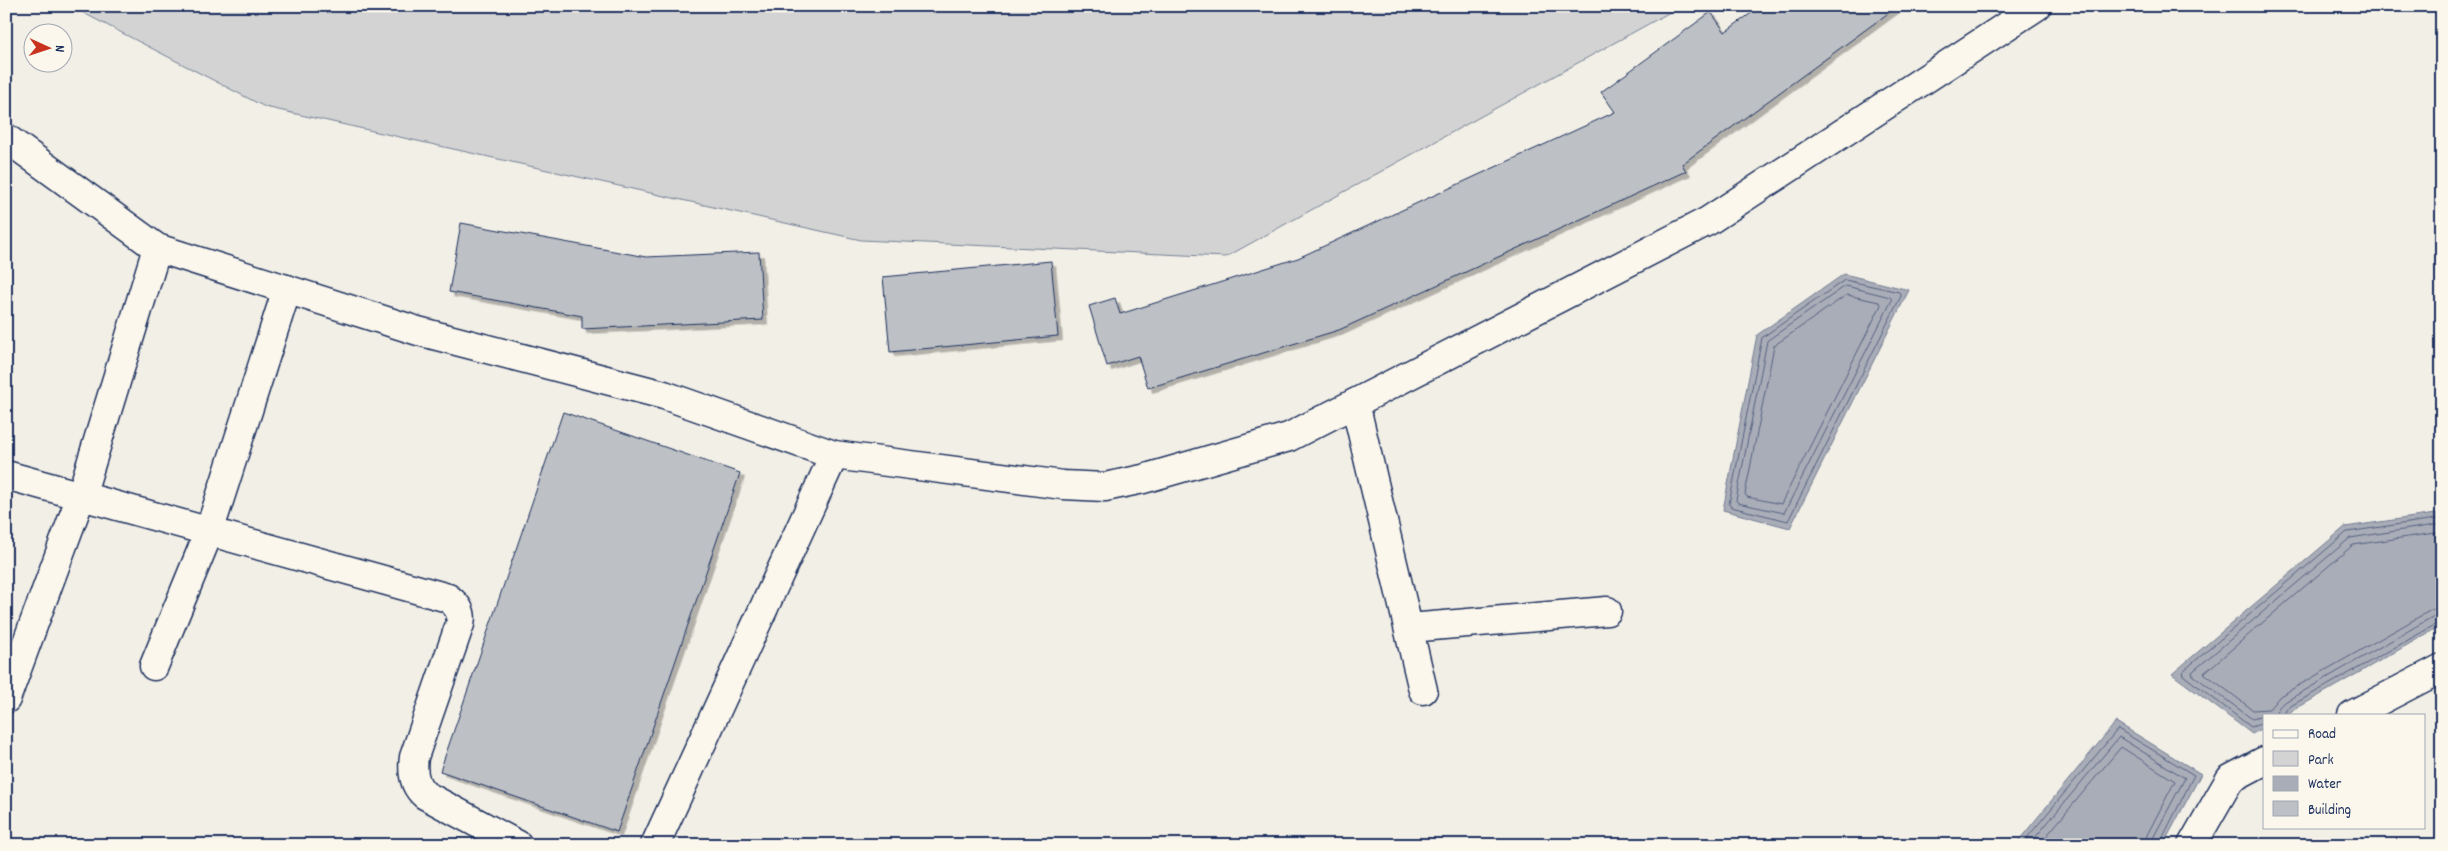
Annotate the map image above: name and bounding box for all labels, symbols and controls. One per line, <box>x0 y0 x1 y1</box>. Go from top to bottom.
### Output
north arrow <box>22 22 72 72</box>
text: N <box>49 45 69 53</box>
legend <box>2263 714 2426 828</box>
text: Road <box>2308 724 2336 746</box>
text: Park <box>2308 750 2334 772</box>
text: Water <box>2308 774 2342 796</box>
text: Building <box>2308 800 2351 822</box>

